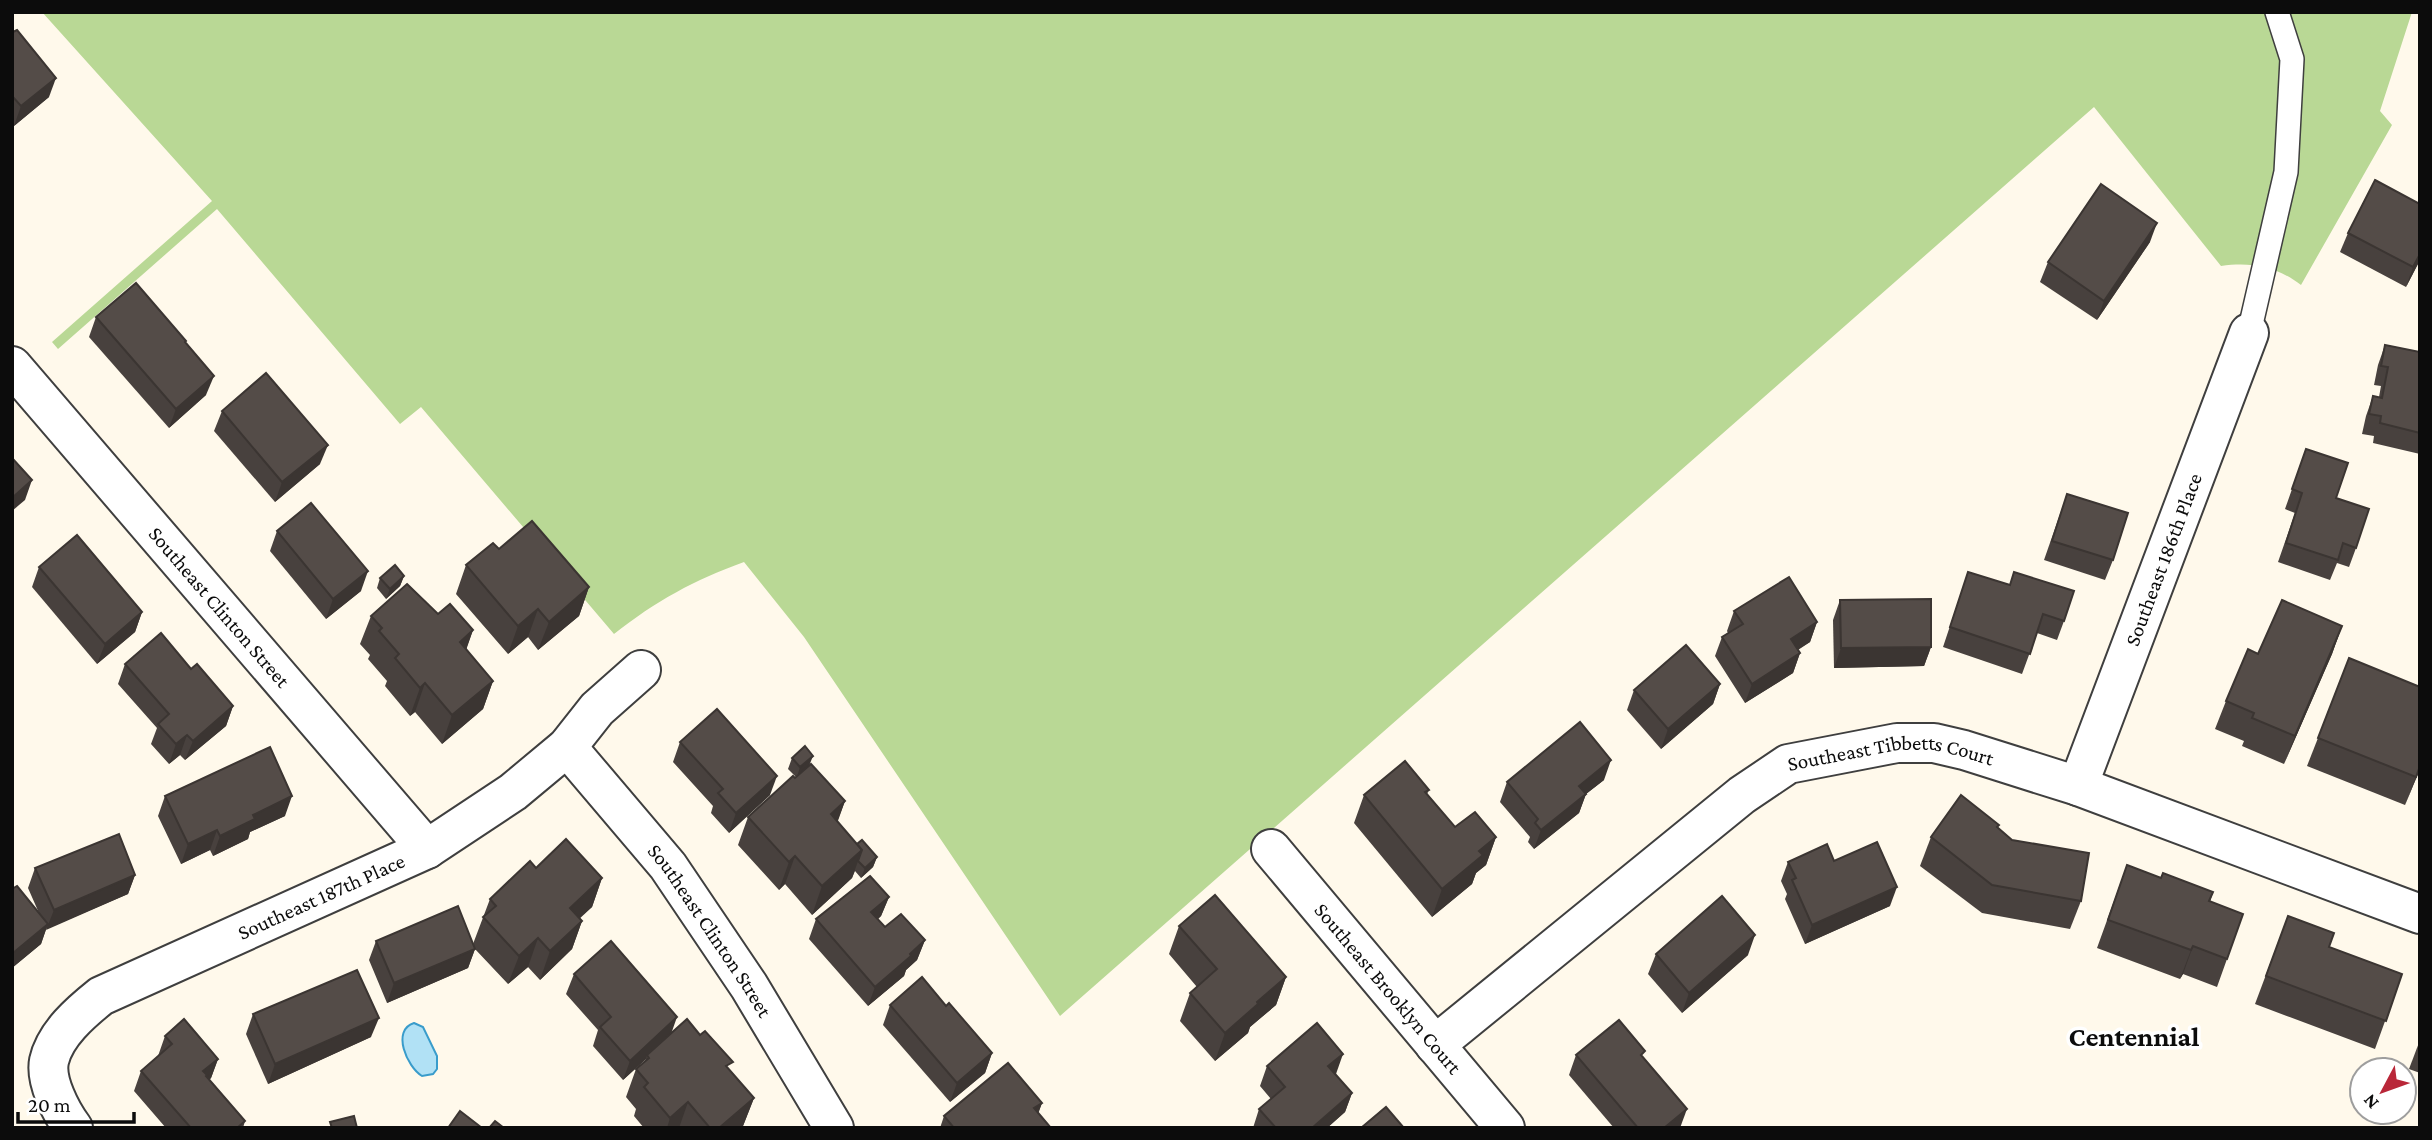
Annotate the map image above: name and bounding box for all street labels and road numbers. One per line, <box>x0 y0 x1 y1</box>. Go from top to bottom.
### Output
street label: Southeast 186th Place <box>2120 470 2207 649</box>
street label: Southeast Clinton Street <box>144 522 296 693</box>
street label: Southeast Tibbetts Court <box>1786 730 1998 776</box>
street label: Southeast Clinton Street <box>643 839 777 1022</box>
street label: Southeast 187th Place <box>234 849 408 945</box>
street label: Southeast Brooklyn Court <box>1309 898 1467 1080</box>

